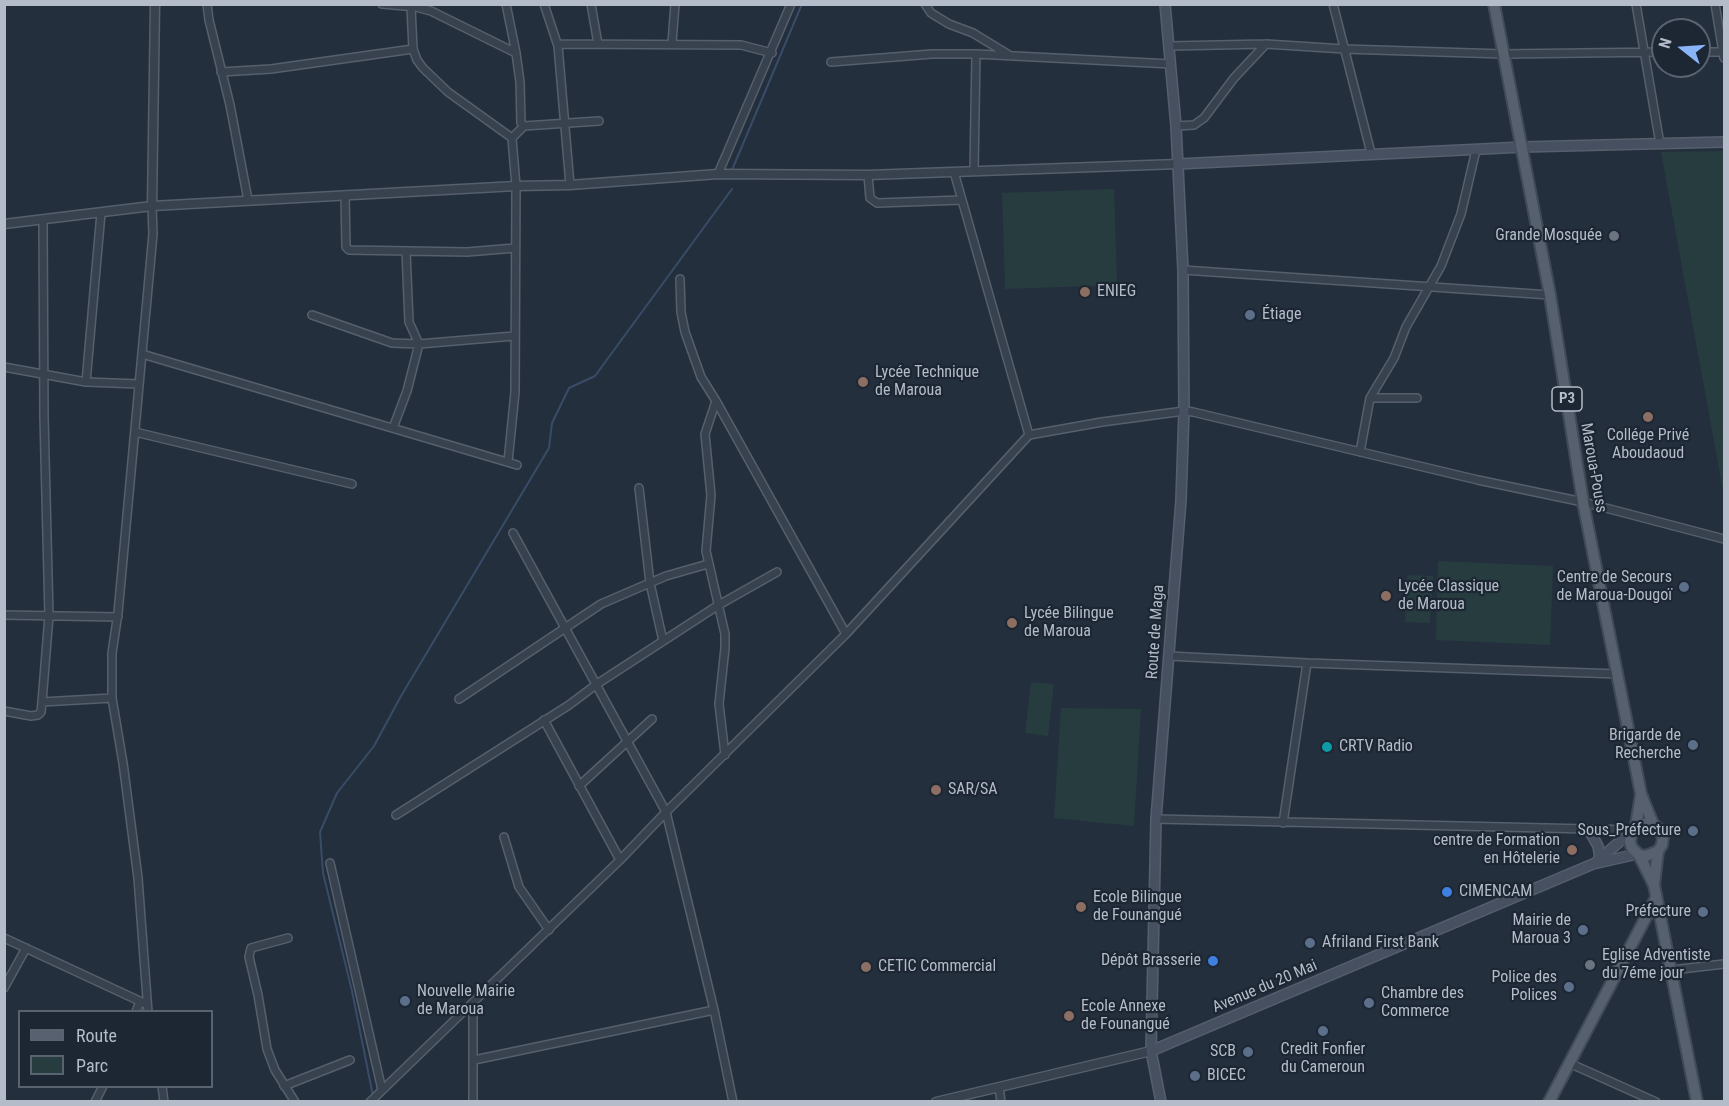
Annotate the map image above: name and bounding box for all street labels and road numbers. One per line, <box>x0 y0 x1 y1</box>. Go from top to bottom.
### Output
road number: P3 <box>1552 387 1582 411</box>
street label: Maroua-Pouss <box>1576 422 1610 514</box>
street label: Route de Maga <box>1143 584 1169 680</box>
street label: Avenue du 20 Mai <box>1210 956 1320 1018</box>

